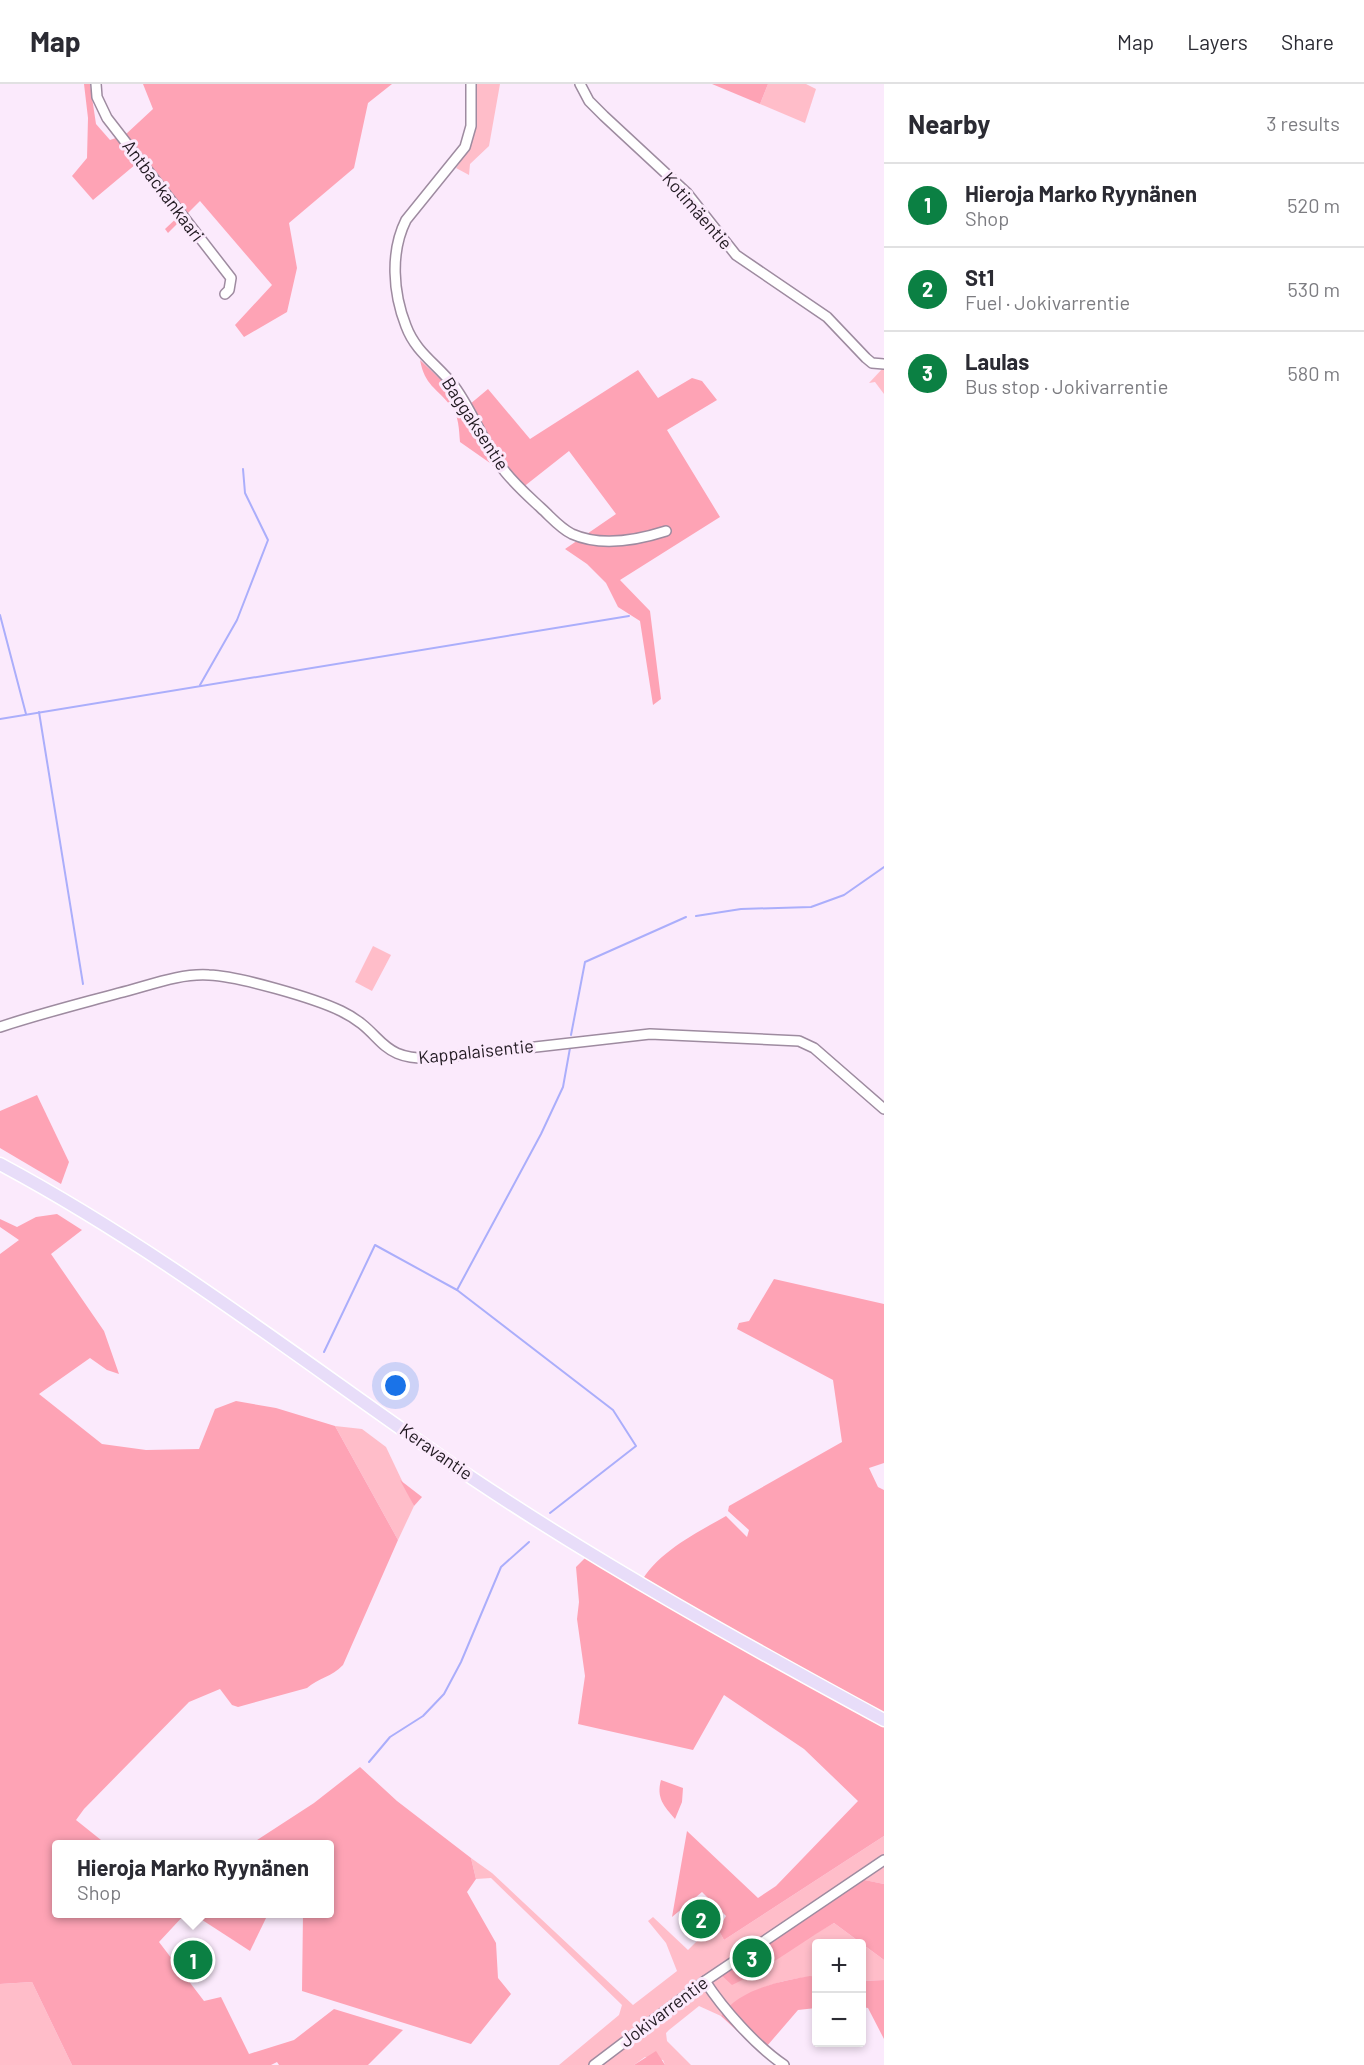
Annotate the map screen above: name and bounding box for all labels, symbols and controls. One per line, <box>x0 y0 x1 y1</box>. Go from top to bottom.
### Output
text: Map <box>30 24 81 58</box>
text: Map <box>1117 29 1154 54</box>
text: Layers <box>1187 29 1248 54</box>
text: Share <box>1281 29 1334 54</box>
text: Nearby <box>908 108 990 139</box>
text: 3 results <box>1266 111 1340 135</box>
street label: Antbackankaari <box>118 135 209 246</box>
street label: Kotimäentie <box>658 167 737 254</box>
text: Hieroja Marko Ryynänen <box>965 180 1197 206</box>
text: 1 <box>924 193 931 217</box>
text: 520 m <box>1287 193 1340 217</box>
text: Shop <box>965 206 1009 230</box>
text: St1 <box>965 264 994 290</box>
text: 2 <box>922 277 933 301</box>
text: 530 m <box>1288 277 1340 301</box>
text: Fuel · Jokivarrentie <box>965 290 1130 314</box>
text: Laulas <box>965 348 1029 374</box>
text: 3 <box>922 361 933 385</box>
text: 580 m <box>1287 361 1340 385</box>
street label: Baggaksentie <box>438 373 514 474</box>
text: Bus stop · Jokivarrentie <box>965 374 1168 398</box>
street label: Kappalaisentie <box>417 1034 535 1068</box>
your location <box>381 1371 410 1400</box>
street label: Keravantie <box>396 1418 477 1484</box>
popup <box>52 1840 334 1918</box>
text: Hieroja Marko Ryynänen <box>77 1854 309 1880</box>
text: Shop <box>77 1880 121 1904</box>
pin: 2 <box>682 1896 720 1942</box>
pin: 3 <box>732 1936 771 1980</box>
pin: 1 <box>174 1938 212 1982</box>
map controls <box>812 1939 866 2047</box>
button: + <box>812 1939 866 1993</box>
street label: Jokivarrentie <box>615 1971 712 2051</box>
button: − <box>812 1993 866 2047</box>

